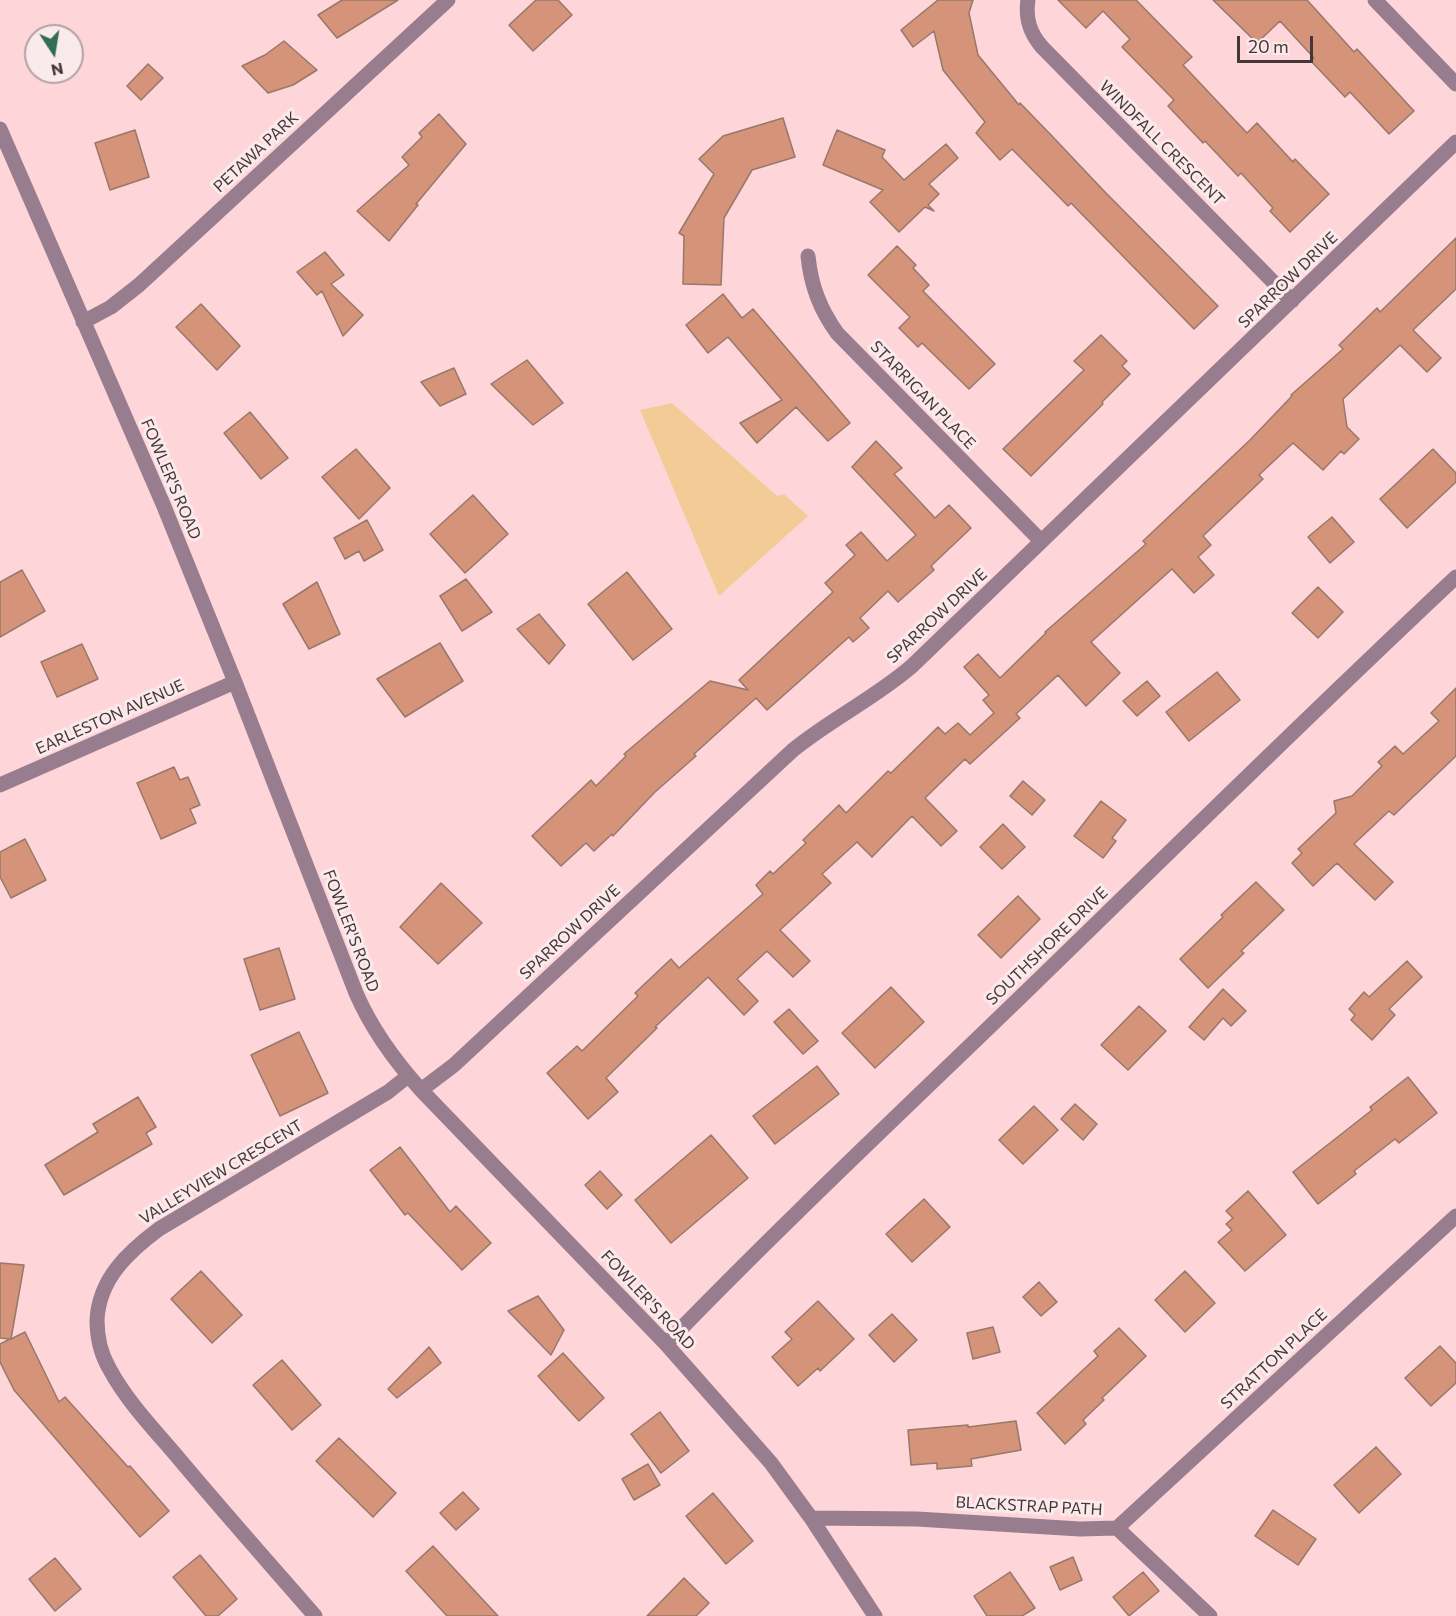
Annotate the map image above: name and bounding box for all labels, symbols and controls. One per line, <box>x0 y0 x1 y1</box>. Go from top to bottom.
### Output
north arrow <box>24 24 84 84</box>
scale bar <box>1240 24 1316 62</box>
text: 20 m <box>1248 35 1289 57</box>
text: N <box>50 60 65 81</box>
street label: WINDFALL CRESCENT <box>1095 76 1229 210</box>
street label: PETAWA PARK <box>210 108 302 196</box>
street label: SPARROW DRIVE <box>1234 228 1342 332</box>
street label: STARRIGAN PLACE <box>866 337 980 453</box>
street label: FOWLER'S ROAD <box>137 416 205 542</box>
street label: SPARROW DRIVE <box>883 565 991 667</box>
street label: EARLESTON AVENUE <box>33 676 187 758</box>
street label: FOWLER'S ROAD <box>319 867 383 995</box>
street label: SPARROW DRIVE <box>516 881 624 983</box>
street label: SOUTHSHORE DRIVE <box>982 883 1112 1009</box>
street label: VALLEYVIEW CRESCENT <box>136 1116 306 1228</box>
street label: FOWLER'S ROAD <box>597 1246 699 1354</box>
street label: STRATTON PLACE <box>1217 1305 1331 1413</box>
street label: BLACKSTRAP PATH <box>955 1493 1103 1519</box>

